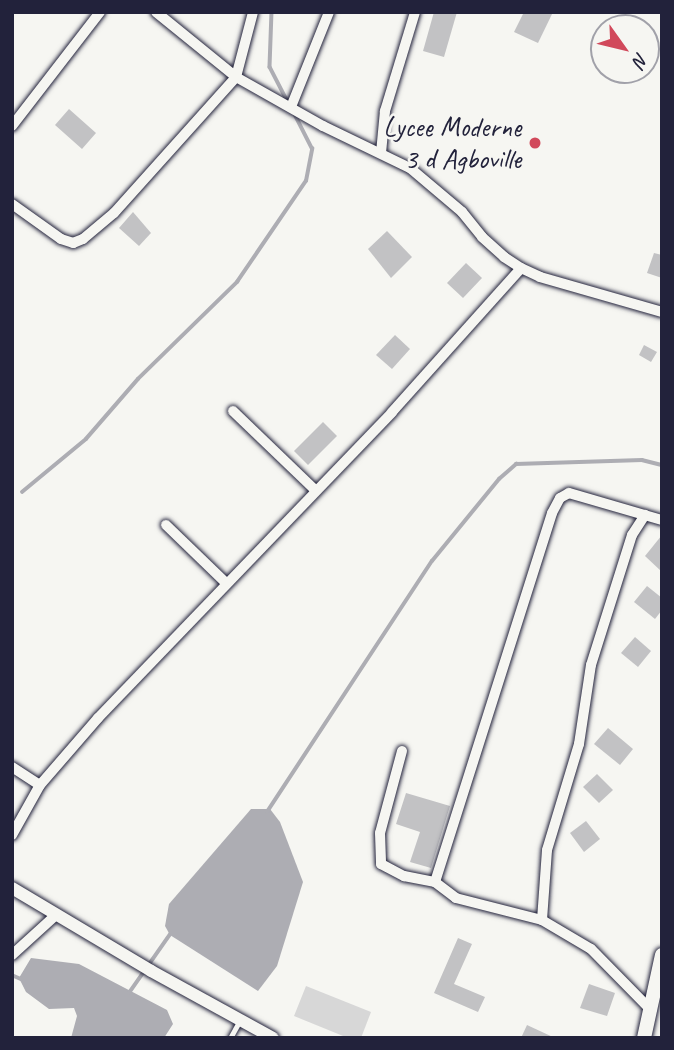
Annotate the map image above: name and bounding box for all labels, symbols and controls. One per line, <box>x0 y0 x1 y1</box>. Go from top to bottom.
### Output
north arrow <box>590 14 660 84</box>
text: N <box>628 48 654 71</box>
place label: Lycee Moderne 3 d Agboville <box>383 110 521 176</box>
marker: Lycee Moderne 3 d Agboville <box>527 135 543 151</box>

